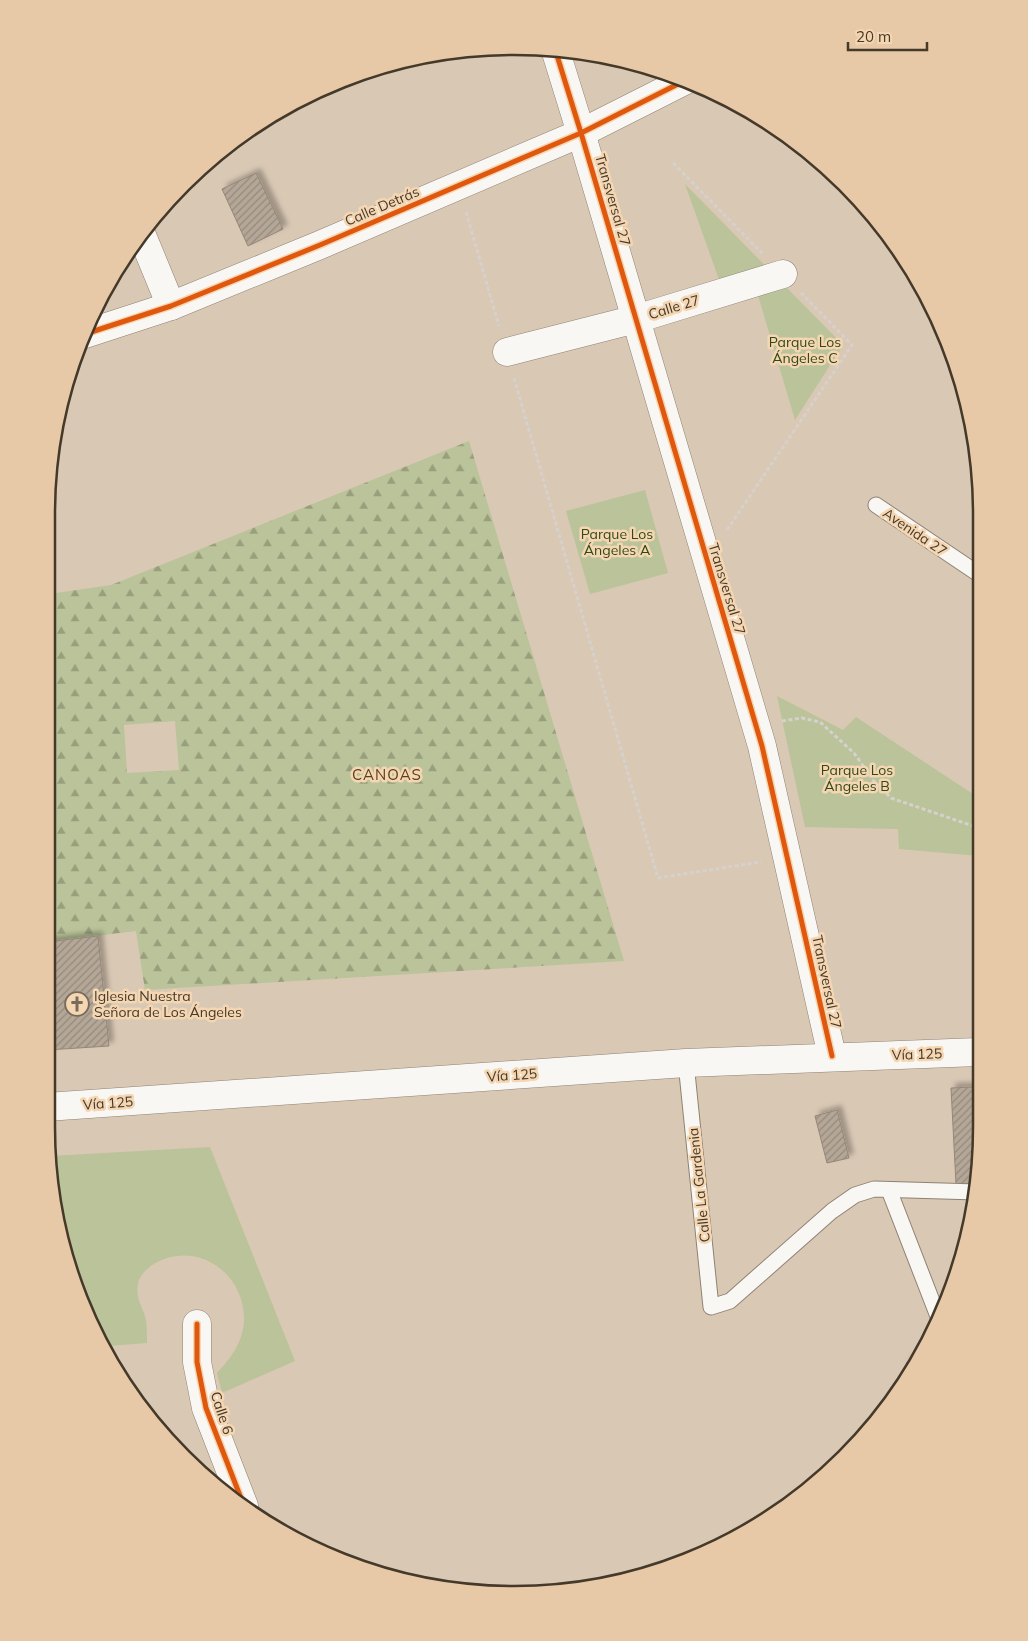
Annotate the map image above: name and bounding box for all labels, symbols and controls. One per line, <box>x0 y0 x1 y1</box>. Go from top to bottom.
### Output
scale bar <box>848 20 927 52</box>
text: 20 m <box>856 27 891 46</box>
street label: Transversal 27 <box>591 152 635 248</box>
street label: Calle Detrás <box>342 182 422 230</box>
street label: Calle 27 <box>646 291 702 323</box>
park label: Parque Los Ángeles C <box>769 333 841 367</box>
street label: Avenida 27 <box>879 504 951 560</box>
park label: Parque Los Ángeles A <box>581 525 653 559</box>
street label: Transversal 27 <box>705 541 749 637</box>
park label: Parque Los Ángeles B <box>821 761 893 795</box>
district label: CANOAS <box>352 765 422 784</box>
street label: Transversal 27 <box>808 934 846 1030</box>
place label: Iglesia Nuestra Señora de Los Ángeles <box>94 987 242 1021</box>
church icon: Iglesia Nuestra Señora de Los Ángeles <box>64 991 90 1017</box>
street label: Vía 125 <box>892 1044 942 1064</box>
street label: Vía 125 <box>486 1064 538 1086</box>
street label: Vía 125 <box>82 1092 134 1114</box>
street label: Calle La Gardenia <box>684 1127 714 1243</box>
street label: Calle 6 <box>207 1389 237 1437</box>

